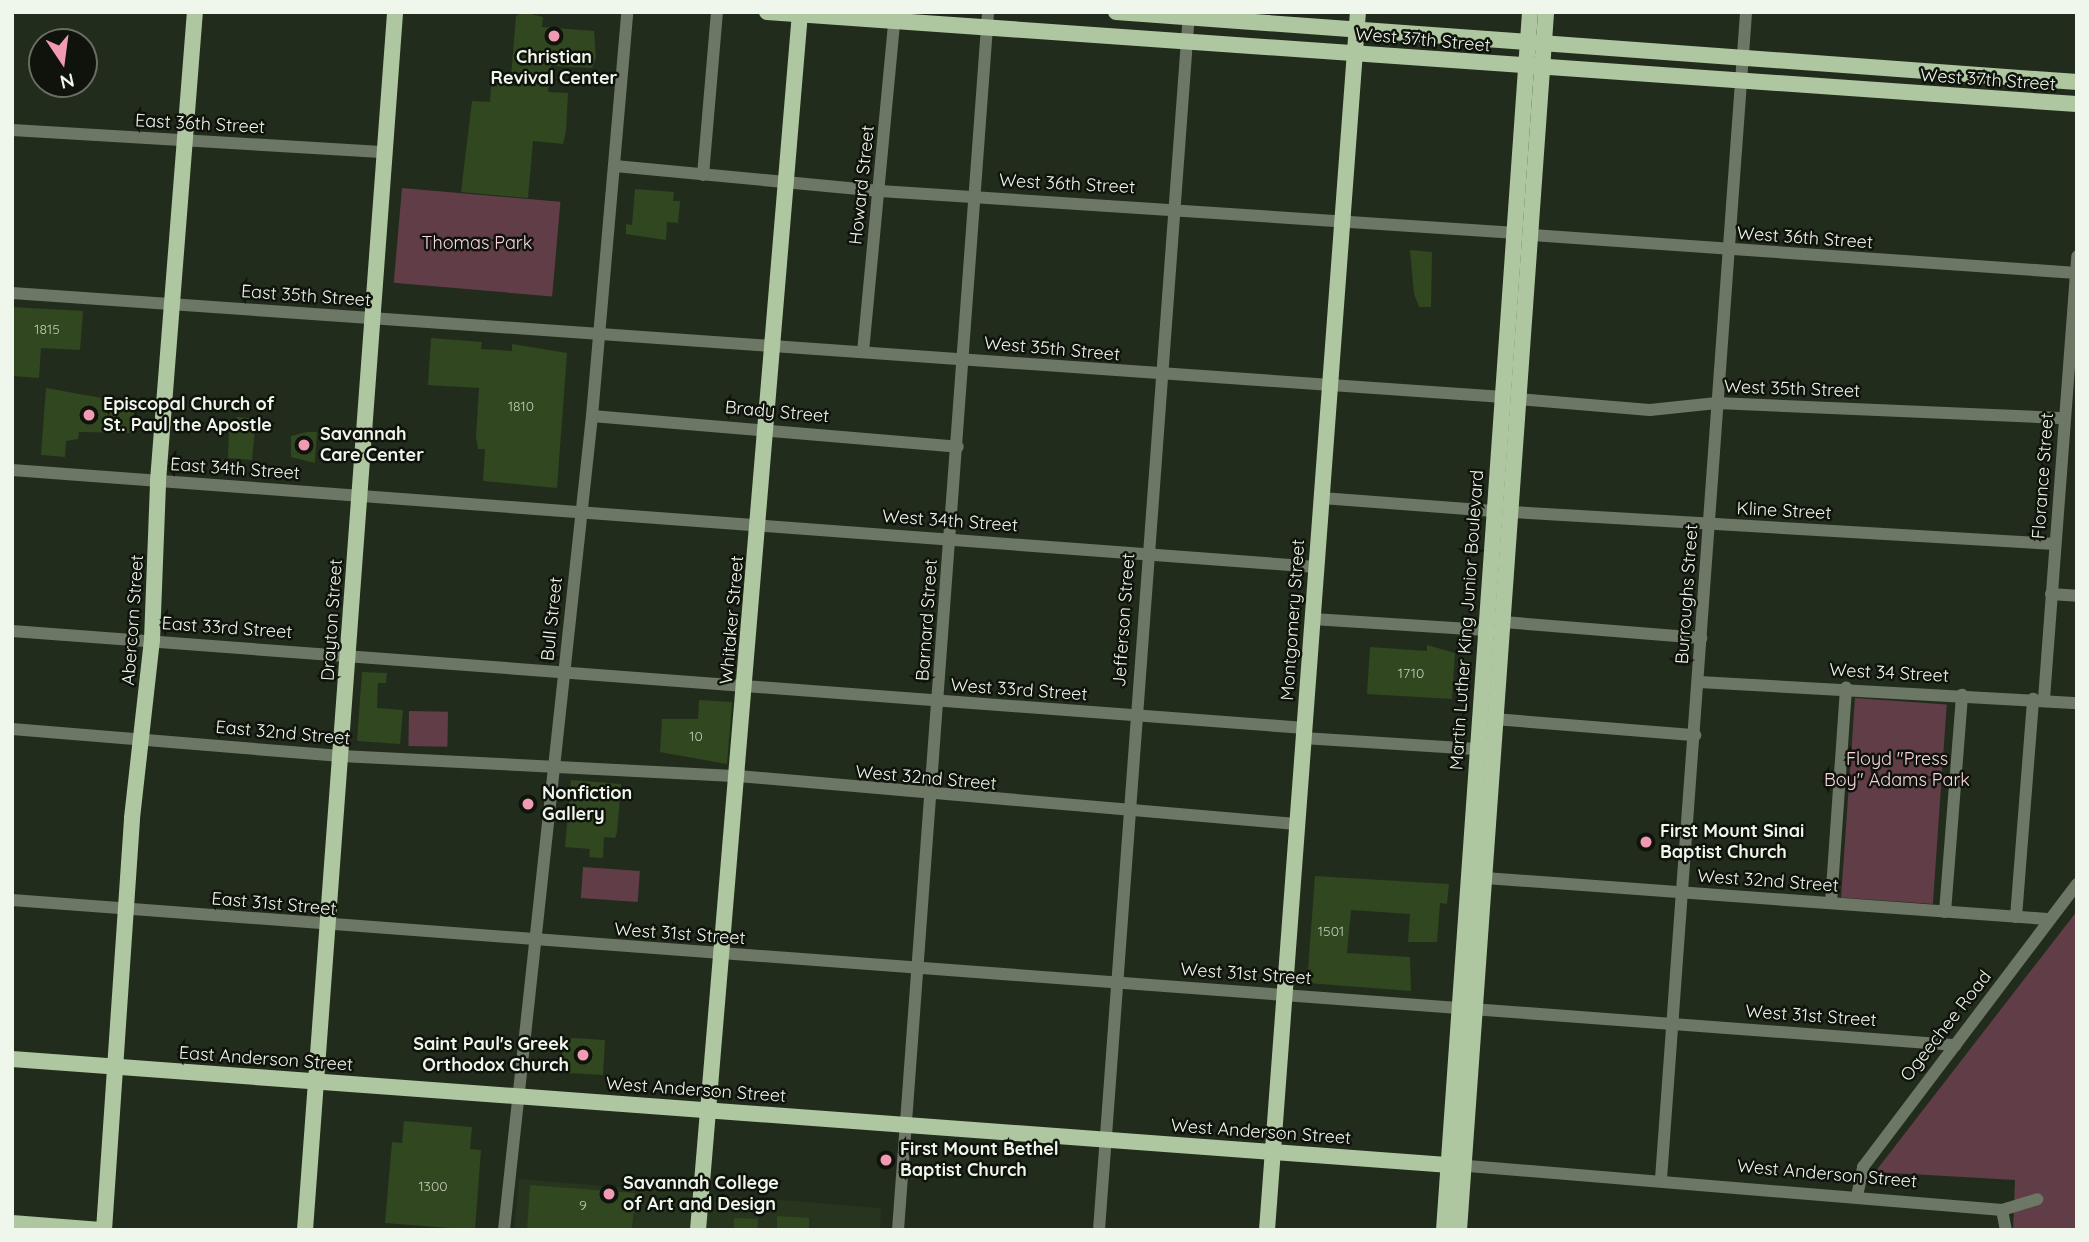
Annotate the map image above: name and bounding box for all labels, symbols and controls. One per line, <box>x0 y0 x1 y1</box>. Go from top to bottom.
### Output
street label: West 37th Street <box>1354 23 1492 57</box>
north arrow <box>28 28 98 98</box>
marker: Christian Revival Center <box>546 28 562 44</box>
place label: Christian Revival Center <box>491 47 617 90</box>
street label: West 37th Street <box>1919 64 2057 96</box>
text: N <box>58 68 77 95</box>
street label: East 36th Street <box>134 110 266 138</box>
street label: Howard Street <box>845 124 879 246</box>
street label: West 36th Street <box>998 170 1136 198</box>
street label: West 36th Street <box>1736 222 1874 254</box>
park label: Thomas Park <box>422 232 532 254</box>
street label: East 35th Street <box>240 281 372 311</box>
house number: 1815 <box>34 321 60 337</box>
street label: West 35th Street <box>983 332 1121 366</box>
street label: West 35th Street <box>1723 376 1861 402</box>
place label: Episcopal Church of St. Paul the Apostle <box>103 394 274 436</box>
street label: Brady Street <box>724 397 830 427</box>
house number: 1810 <box>508 398 534 414</box>
marker: Episcopal Church of St. Paul the Apostle <box>81 407 97 423</box>
street label: Florance Street <box>2028 412 2058 540</box>
place label: Savannah Care Center <box>320 424 424 466</box>
marker: Savannah Care Center <box>294 435 314 455</box>
street label: East 34th Street <box>169 454 301 484</box>
street label: Martin Luther King Junior Boulevard <box>1446 469 1488 771</box>
street label: Kline Street <box>1736 498 1832 524</box>
street label: West 34th Street <box>881 505 1019 537</box>
street label: Burroughs Street <box>1671 523 1703 665</box>
street label: Montgomery Street <box>1277 539 1309 701</box>
street label: Jefferson Street <box>1109 552 1139 688</box>
street label: Abercorn Street <box>118 554 148 686</box>
street label: Whitaker Street <box>716 555 748 685</box>
street label: Drayton Street <box>317 558 347 682</box>
street label: Barnard Street <box>912 558 942 682</box>
street label: Bull Street <box>537 576 567 662</box>
street label: East 33rd Street <box>161 613 293 643</box>
street label: West 34 Street <box>1829 659 1949 687</box>
house number: 1710 <box>1398 665 1424 681</box>
street label: West 33rd Street <box>950 674 1088 706</box>
street label: East 32nd Street <box>215 716 351 750</box>
house number: 10 <box>689 728 703 744</box>
park label: Floyd "Press Boy" Adams Park <box>1824 749 1970 792</box>
street label: West 32nd Street <box>855 761 997 795</box>
place label: Nonfiction Gallery <box>542 783 632 826</box>
marker: Nonfiction Gallery <box>520 796 536 812</box>
place label: First Mount Sinai Baptist Church <box>1660 821 1804 864</box>
marker: First Mount Sinai Baptist Church <box>1638 834 1654 850</box>
street label: West 32nd Street <box>1697 865 1839 897</box>
street label: East 31st Street <box>211 888 337 920</box>
street label: West 31st Street <box>614 919 746 949</box>
house number: 1501 <box>1318 923 1344 939</box>
street label: West 31st Street <box>1180 959 1312 989</box>
street label: Ogeechee Road <box>1896 966 1996 1086</box>
street label: West 31st Street <box>1745 1001 1877 1031</box>
place label: Saint Paul's Greek Orthodox Church <box>413 1034 569 1076</box>
street label: East Anderson Street <box>178 1042 354 1076</box>
marker: Saint Paul's Greek Orthodox Church <box>575 1047 591 1063</box>
street label: West Anderson Street <box>605 1073 787 1107</box>
street label: West Anderson Street <box>1170 1115 1352 1149</box>
place label: First Mount Bethel Baptist Church <box>900 1139 1059 1182</box>
marker: First Mount Bethel Baptist Church <box>878 1152 894 1168</box>
street label: West Anderson Street <box>1736 1155 1918 1193</box>
place label: Savannah College of Art and Design <box>623 1173 779 1216</box>
house number: 1300 <box>418 1178 448 1194</box>
marker: Savannah College of Art and Design <box>601 1186 617 1202</box>
house number: 9 <box>579 1197 587 1213</box>

